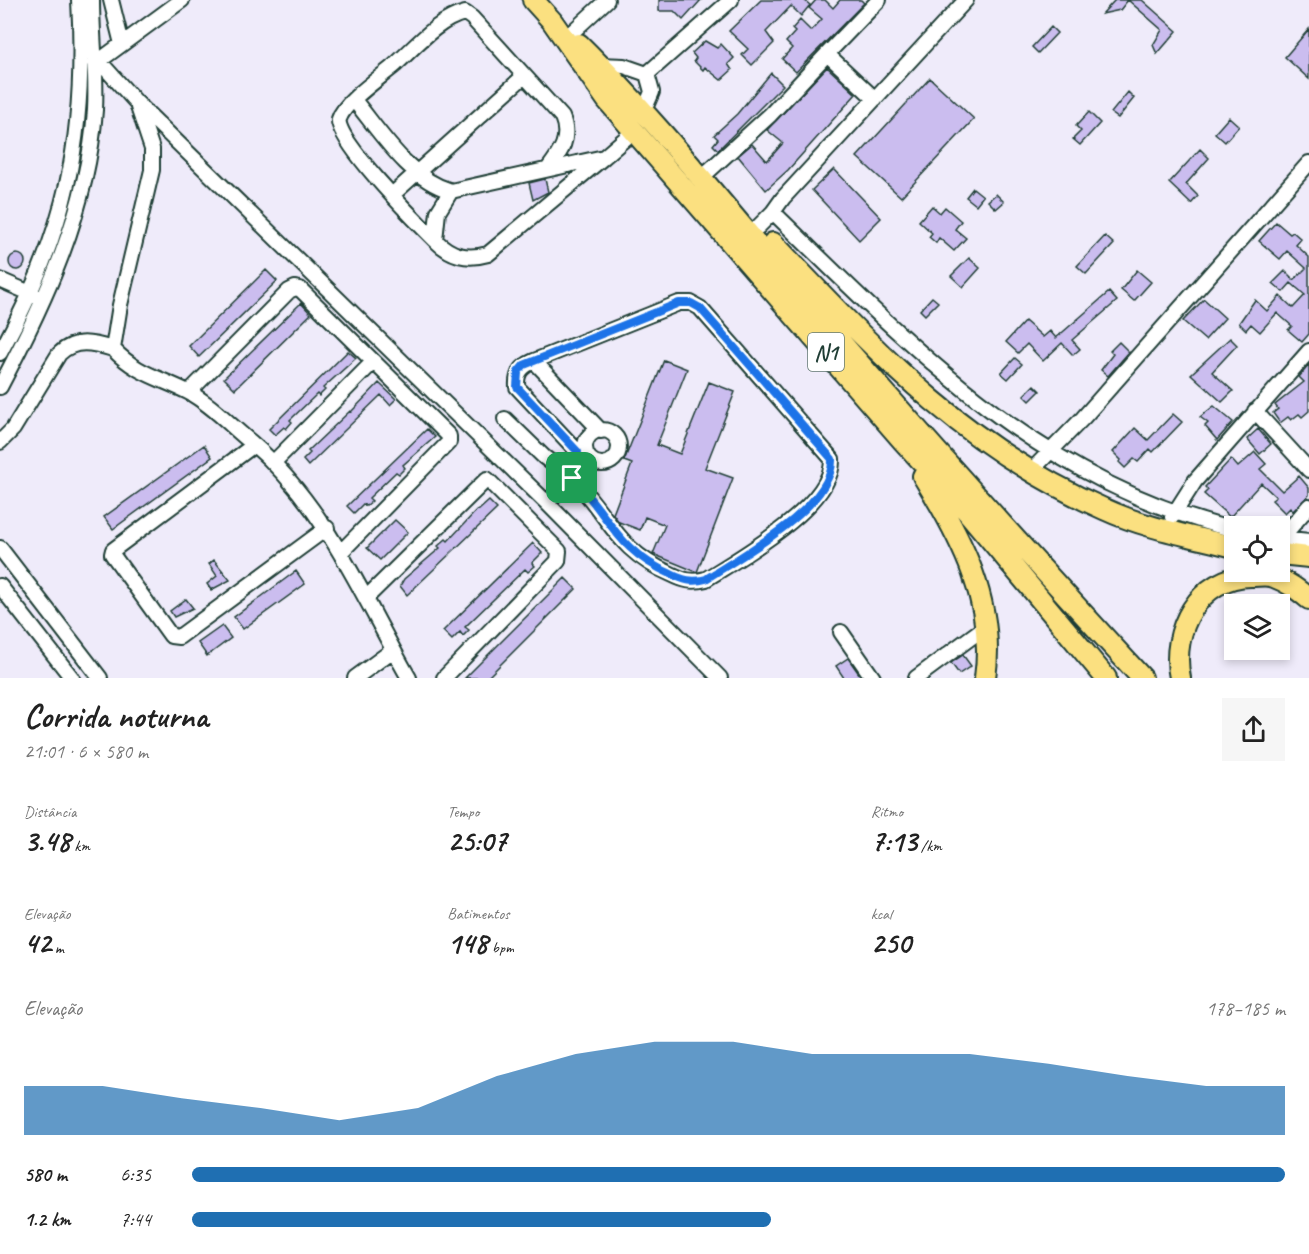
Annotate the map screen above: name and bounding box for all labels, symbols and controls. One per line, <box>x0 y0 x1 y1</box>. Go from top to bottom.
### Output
road number: N1 <box>808 333 844 371</box>
pin <box>546 452 597 503</box>
icon: arrive <box>555 461 588 494</box>
map controls <box>1224 516 1290 660</box>
button: locate <box>1224 516 1290 582</box>
button: layers <box>1224 594 1290 660</box>
text: Corrida noturna <box>24 695 208 737</box>
button: share <box>1222 698 1285 761</box>
text: 21:01 · 6 × 580 m <box>24 739 148 764</box>
text: Distância <box>24 802 76 822</box>
text: Tempo <box>447 802 479 822</box>
text: Ritmo <box>871 802 903 822</box>
text: 3.48 <box>24 822 70 860</box>
text: 25:07 <box>447 822 507 860</box>
text: 7:13 <box>871 822 917 860</box>
text: km <box>70 836 90 856</box>
text: /km <box>917 836 942 856</box>
text: Elevação <box>24 904 70 924</box>
text: Batimentos <box>447 904 510 924</box>
text: kcal <box>871 904 892 924</box>
text: 42 <box>24 924 51 962</box>
text: 148 <box>447 924 488 962</box>
text: 250 <box>871 924 911 962</box>
text: m <box>51 938 64 958</box>
text: bpm <box>488 938 514 958</box>
text: Elevação <box>24 996 82 1021</box>
text: 178–185 m <box>1206 996 1285 1021</box>
text: 580 m <box>24 1162 67 1187</box>
text: 6:35 <box>120 1162 151 1187</box>
text: 1.2 km <box>24 1207 71 1232</box>
text: 7:44 <box>120 1207 151 1232</box>

